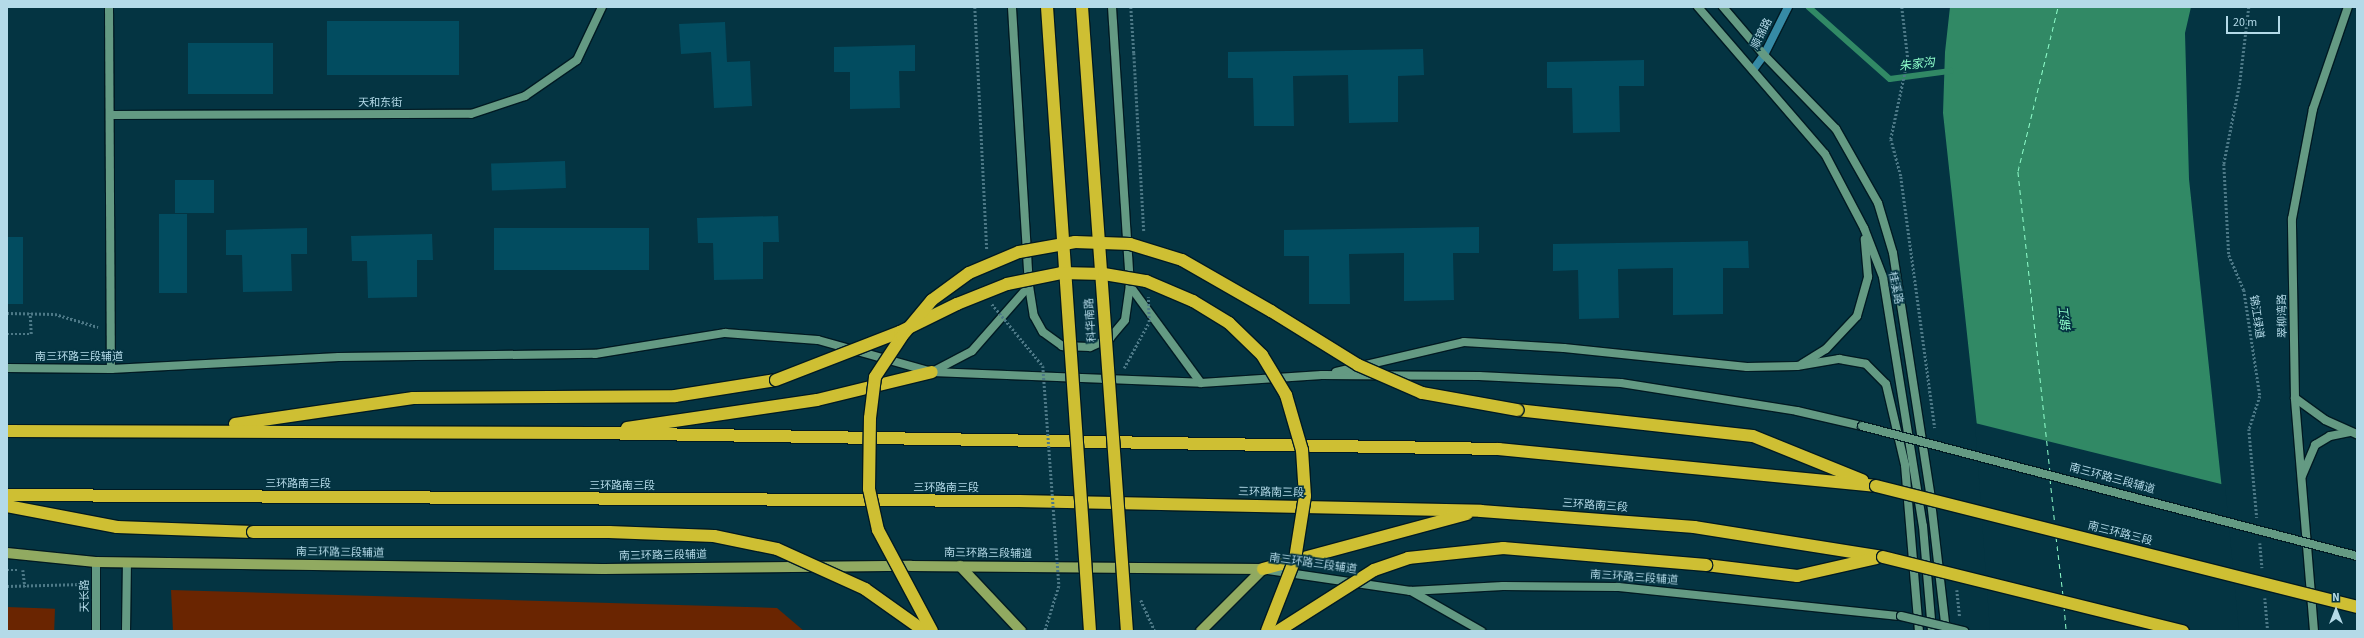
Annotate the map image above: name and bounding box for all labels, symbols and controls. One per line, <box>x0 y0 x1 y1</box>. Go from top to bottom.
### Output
scale bar <box>2228 8 2282 34</box>
text: 20 m <box>2233 14 2257 31</box>
street label: 顺锦路 <box>1749 16 1775 52</box>
water label: 朱家沟 <box>1898 56 1936 74</box>
street label: 天和东街 <box>358 96 402 110</box>
street label: 桂溪路 <box>1885 270 1905 306</box>
street label: 锦江绿道 <box>2246 294 2266 340</box>
street label: 翠柳湾路 <box>2276 294 2290 338</box>
street label: 科华南路 <box>1083 298 1099 342</box>
water label: 锦江 <box>2057 307 2075 333</box>
street label: 南三环路三段辅道 <box>35 350 123 364</box>
street label: 南三环路三段辅道 <box>2068 461 2156 497</box>
street label: 三环路南三段 <box>265 477 331 491</box>
street label: 三环路南三段 <box>589 479 655 493</box>
street label: 三环路南三段 <box>913 481 979 495</box>
street label: 三环路南三段 <box>1238 486 1304 500</box>
street label: 三环路南三段 <box>1562 497 1628 515</box>
street label: 南三环路三段 <box>2086 520 2154 548</box>
street label: 南三环路三段辅道 <box>296 546 384 560</box>
street label: 南三环路三段辅道 <box>944 547 1032 561</box>
street label: 南三环路三段辅道 <box>619 549 707 563</box>
street label: 南三环路三段辅道 <box>1269 551 1357 577</box>
street label: 南三环路三段辅道 <box>1590 568 1678 588</box>
street label: 天长路 <box>78 580 92 612</box>
north arrow <box>2316 590 2356 630</box>
text: N <box>2332 590 2340 605</box>

